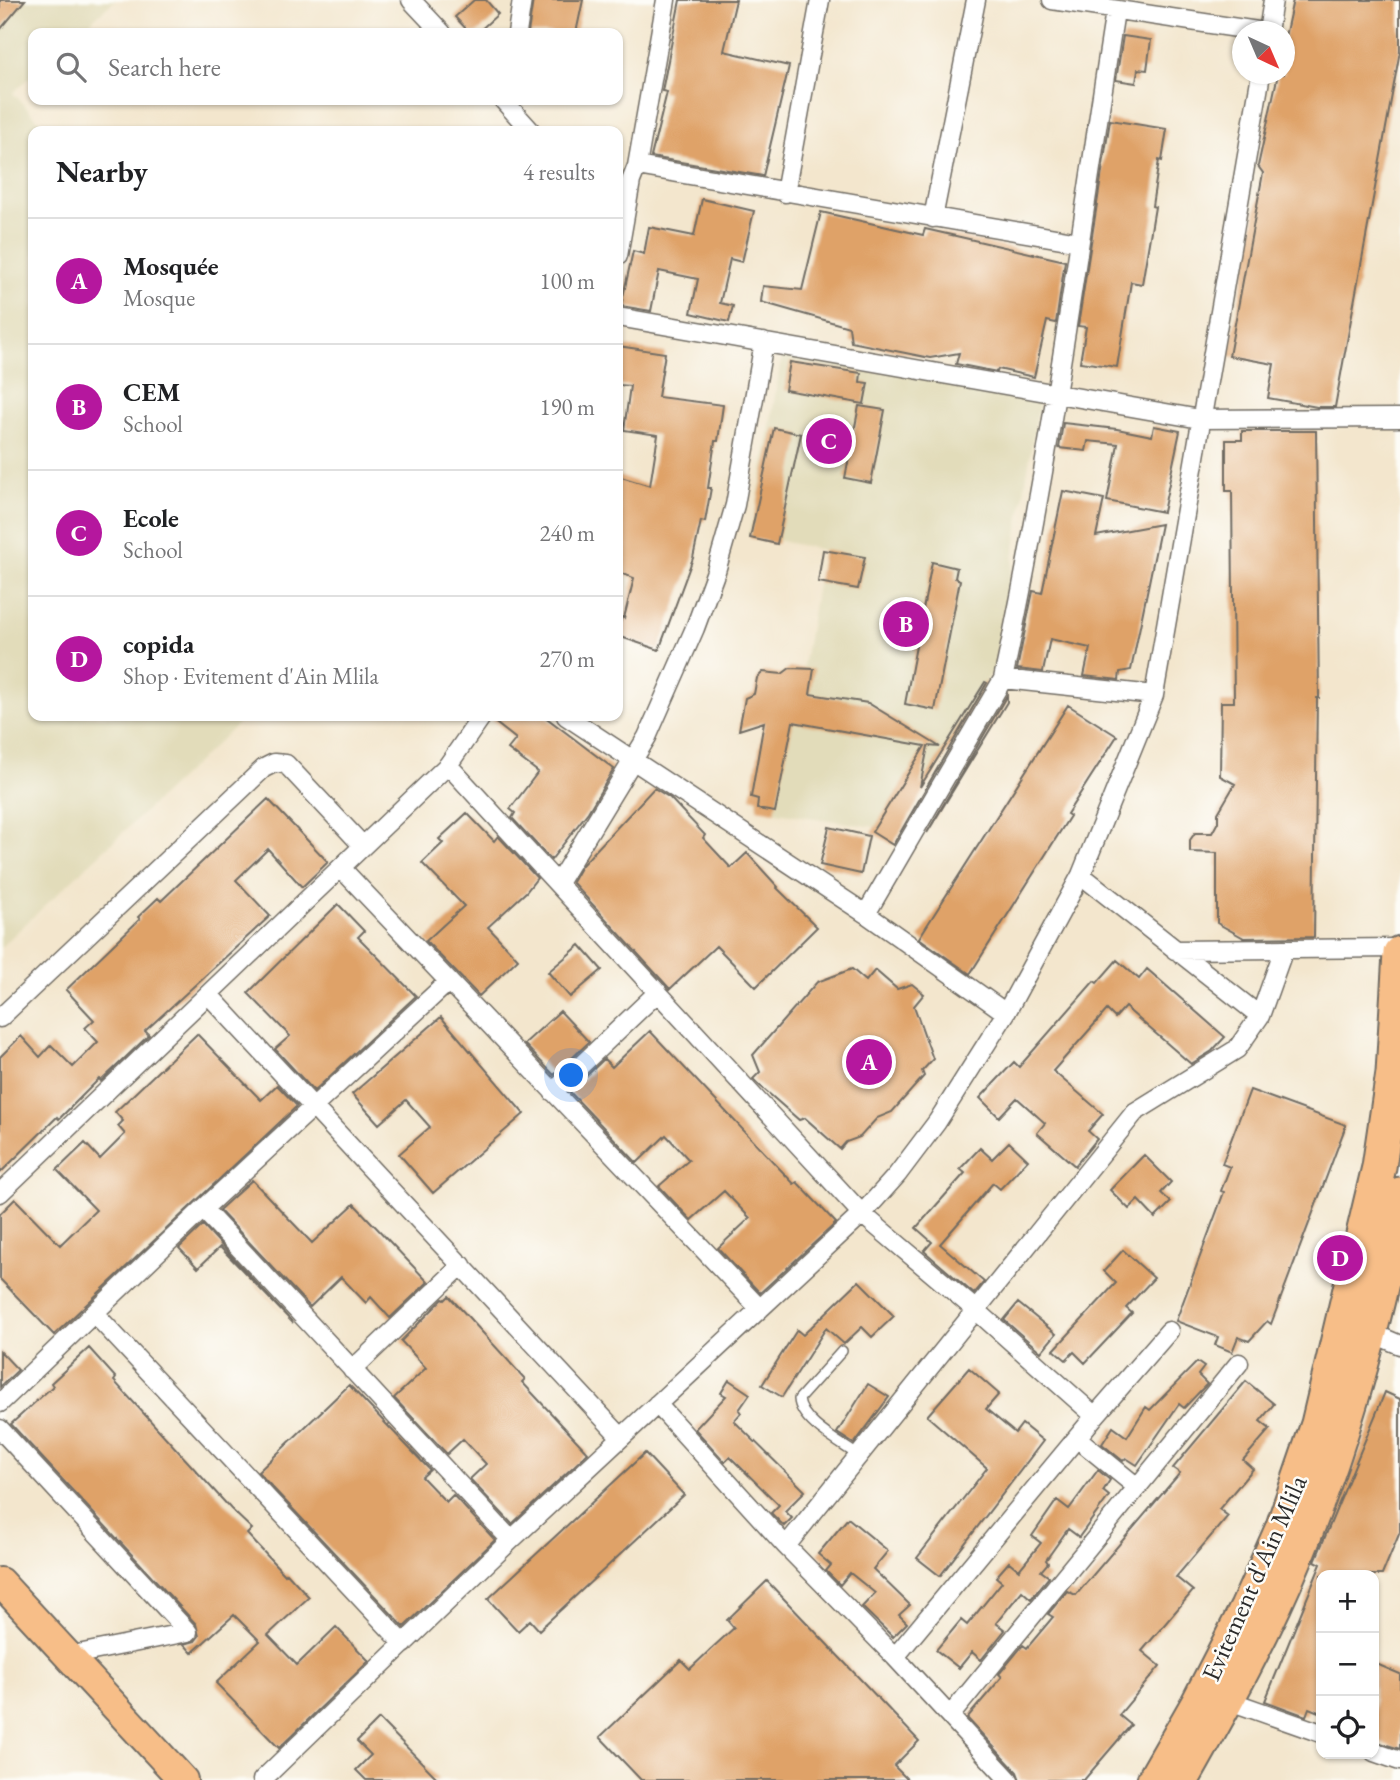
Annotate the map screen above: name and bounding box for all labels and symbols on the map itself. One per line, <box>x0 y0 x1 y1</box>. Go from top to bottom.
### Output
north arrow <box>1232 21 1295 84</box>
pin: C <box>806 415 852 467</box>
pin: B <box>883 598 929 650</box>
pin: A <box>846 1036 892 1088</box>
your location <box>554 1058 588 1092</box>
pin: D <box>1317 1232 1363 1284</box>
street label: Evitement d'Ain Mlila <box>1193 1469 1315 1686</box>

